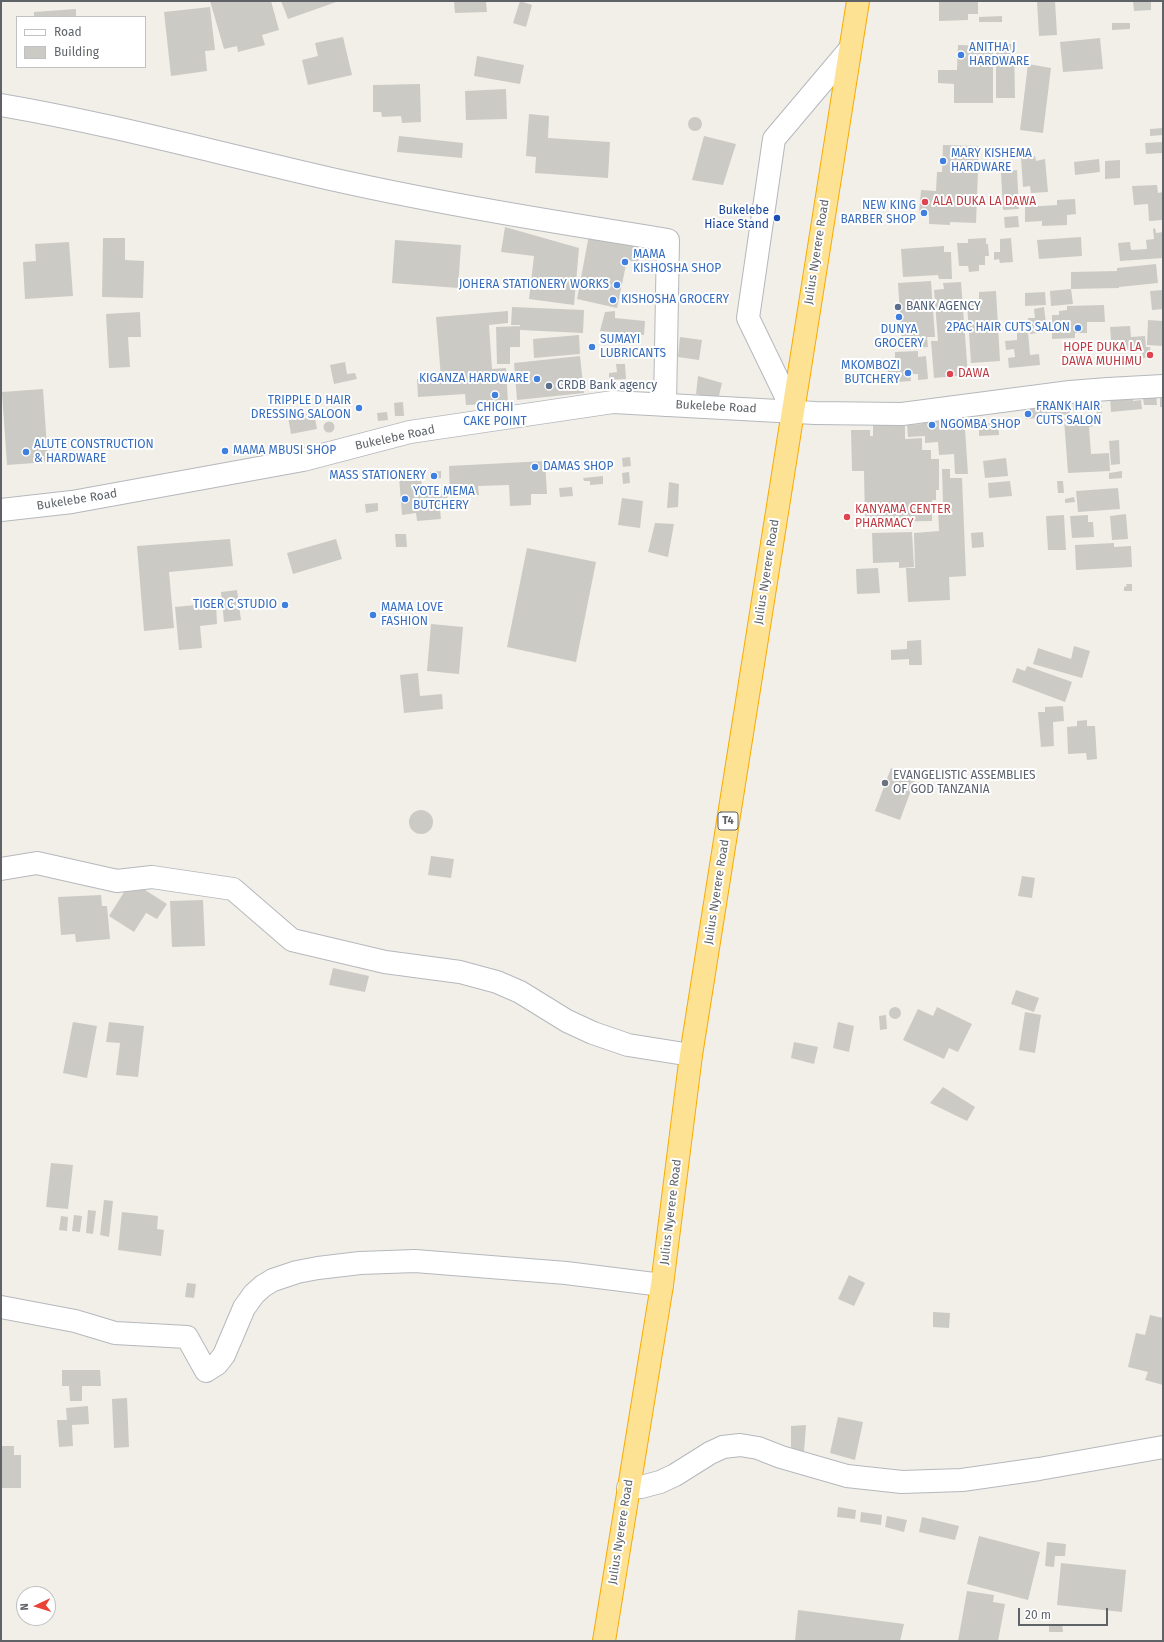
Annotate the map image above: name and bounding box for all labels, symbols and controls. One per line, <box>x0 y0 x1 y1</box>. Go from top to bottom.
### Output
legend <box>16 16 146 68</box>
text: Road <box>54 25 82 39</box>
place label: ANITHA J HARDWARE <box>969 41 1029 69</box>
text: Building <box>54 45 99 59</box>
marker: ANITHA J HARDWARE <box>956 50 966 60</box>
place label: MARY KISHEMA HARDWARE <box>951 147 1032 175</box>
marker: MARY KISHEMA HARDWARE <box>938 156 948 166</box>
place label: ALA DUKA LA DAWA <box>933 195 1036 209</box>
marker: ALA DUKA LA DAWA <box>920 197 930 207</box>
street label: Julius Nyerere Road <box>802 198 832 306</box>
place label: NEW KING BARBER SHOP <box>840 199 916 227</box>
place label: Bukelebe Hiace Stand <box>704 204 769 232</box>
marker: NEW KING BARBER SHOP <box>919 208 929 218</box>
marker: Bukelebe Hiace Stand <box>772 213 782 223</box>
place label: MAMA KISHOSHA SHOP <box>633 248 721 276</box>
marker: MAMA KISHOSHA SHOP <box>620 257 630 267</box>
place label: JOHERA STATIONERY WORKS <box>459 278 609 292</box>
marker: JOHERA STATIONERY WORKS <box>612 280 622 290</box>
place label: KISHOSHA GROCERY <box>621 293 729 307</box>
marker: KISHOSHA GROCERY <box>608 295 618 305</box>
place label: BANK AGENCY <box>906 300 981 314</box>
marker: BANK AGENCY <box>893 302 903 312</box>
marker: DUNYA GROCERY <box>894 312 904 322</box>
place label: 2PAC HAIR CUTS SALON <box>947 321 1070 335</box>
place label: DUNYA GROCERY <box>874 323 924 351</box>
marker: 2PAC HAIR CUTS SALON <box>1073 323 1083 333</box>
place label: SUMAYI LUBRICANTS <box>600 333 666 361</box>
place label: HOPE DUKA LA DAWA MUHIMU <box>1061 341 1142 369</box>
marker: SUMAYI LUBRICANTS <box>587 342 597 352</box>
marker: HOPE DUKA LA DAWA MUHIMU <box>1145 350 1155 360</box>
place label: MKOMBOZI BUTCHERY <box>841 359 900 387</box>
place label: DAWA <box>958 367 989 381</box>
marker: MKOMBOZI BUTCHERY <box>903 368 913 378</box>
marker: DAWA <box>945 369 955 379</box>
place label: KIGANZA HARDWARE <box>419 372 529 386</box>
marker: KIGANZA HARDWARE <box>532 374 542 384</box>
place label: CRDB Bank agency <box>557 379 657 393</box>
marker: CRDB Bank agency <box>544 381 554 391</box>
marker: CHICHI CAKE POINT <box>490 390 500 400</box>
place label: TRIPPLE D HAIR DRESSING SALOON <box>251 394 351 422</box>
street label: Bukelebe Road <box>675 398 757 416</box>
place label: FRANK HAIR CUTS SALON <box>1036 400 1102 428</box>
place label: CHICHI CAKE POINT <box>463 401 527 429</box>
marker: TRIPPLE D HAIR DRESSING SALOON <box>354 403 364 413</box>
marker: FRANK HAIR CUTS SALON <box>1023 409 1033 419</box>
place label: NGOMBA SHOP <box>940 418 1021 432</box>
marker: NGOMBA SHOP <box>927 420 937 430</box>
street label: Bukelebe Road <box>354 422 436 454</box>
place label: ALUTE CONSTRUCTION & HARDWARE <box>34 438 154 466</box>
place label: MAMA MBUSI SHOP <box>233 444 336 458</box>
marker: MAMA MBUSI SHOP <box>220 446 230 456</box>
marker: ALUTE CONSTRUCTION & HARDWARE <box>21 447 31 457</box>
place label: DAMAS SHOP <box>543 460 613 474</box>
marker: DAMAS SHOP <box>530 462 540 472</box>
place label: MASS STATIONERY <box>329 469 426 483</box>
marker: MASS STATIONERY <box>429 471 439 481</box>
place label: YOTE MEMA BUTCHERY <box>413 485 475 513</box>
street label: Bukelebe Road <box>36 487 118 513</box>
marker: YOTE MEMA BUTCHERY <box>400 494 410 504</box>
place label: KANYAMA CENTER PHARMACY <box>855 503 951 531</box>
marker: KANYAMA CENTER PHARMACY <box>842 512 852 522</box>
street label: Julius Nyerere Road <box>752 518 782 626</box>
place label: TIGER C STUDIO <box>193 598 277 612</box>
marker: TIGER C STUDIO <box>280 600 290 610</box>
place label: MAMA LOVE FASHION <box>381 601 443 629</box>
marker: MAMA LOVE FASHION <box>368 610 378 620</box>
place label: EVANGELISTIC ASSEMBLIES OF GOD TANZANIA <box>893 769 1036 797</box>
marker: EVANGELISTIC ASSEMBLIES OF GOD TANZANIA <box>880 778 890 788</box>
road number: T4 <box>718 812 738 830</box>
street label: Julius Nyerere Road <box>702 838 732 946</box>
street label: Julius Nyerere Road <box>657 1158 685 1266</box>
street label: Julius Nyerere Road <box>606 1478 636 1586</box>
north arrow <box>16 1586 56 1626</box>
scale bar <box>1020 1600 1110 1626</box>
text: N <box>18 1603 31 1611</box>
text: 20 m <box>1025 1608 1051 1622</box>

